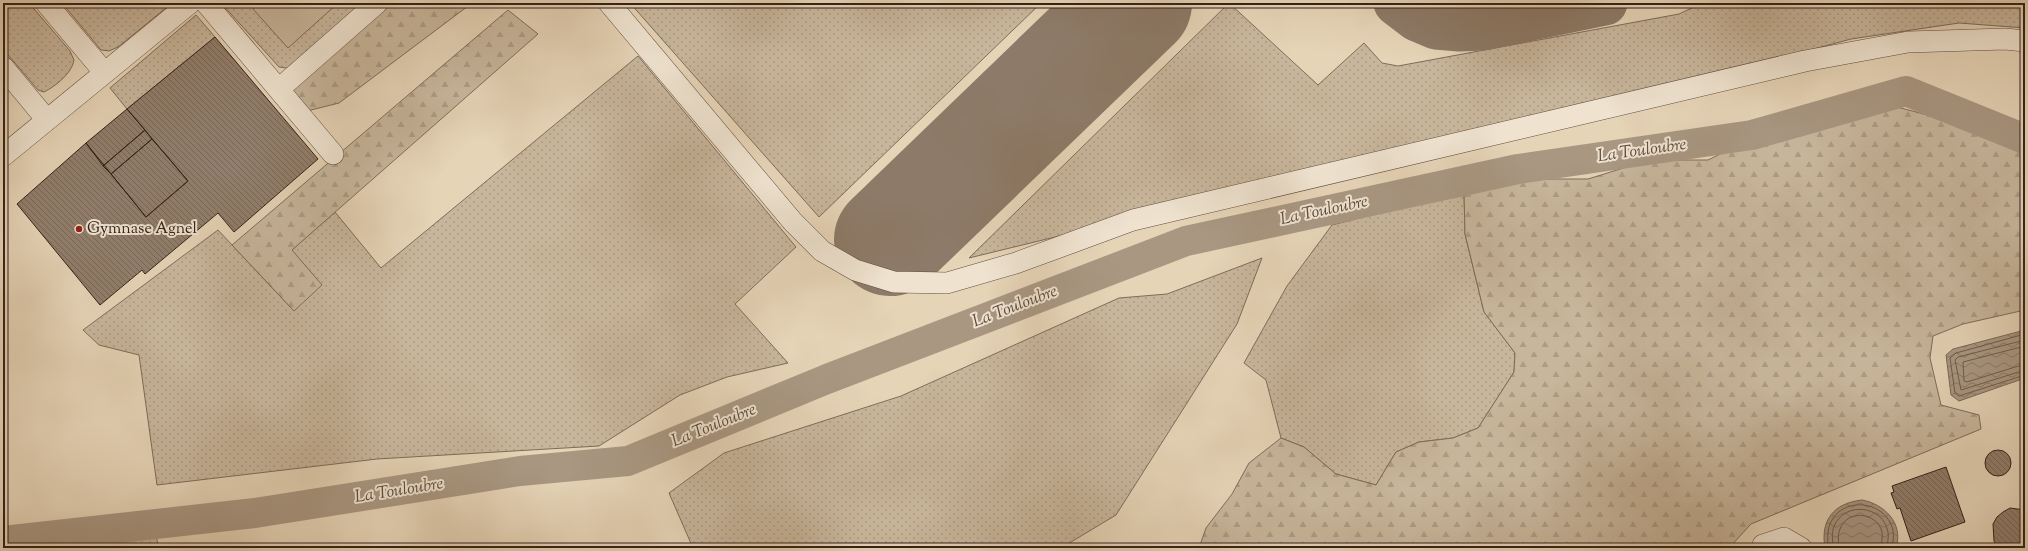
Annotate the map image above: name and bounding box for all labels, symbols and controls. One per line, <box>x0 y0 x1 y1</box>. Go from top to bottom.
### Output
water label: La Touloubre <box>1596 133 1688 169</box>
water label: La Touloubre <box>1278 190 1370 232</box>
place label: Gymnase Agnel <box>87 218 197 241</box>
marker: Gymnase Agnel <box>74 224 84 234</box>
water label: La Touloubre <box>969 280 1061 334</box>
water label: La Touloubre <box>668 398 760 454</box>
water label: La Touloubre <box>353 472 445 510</box>

